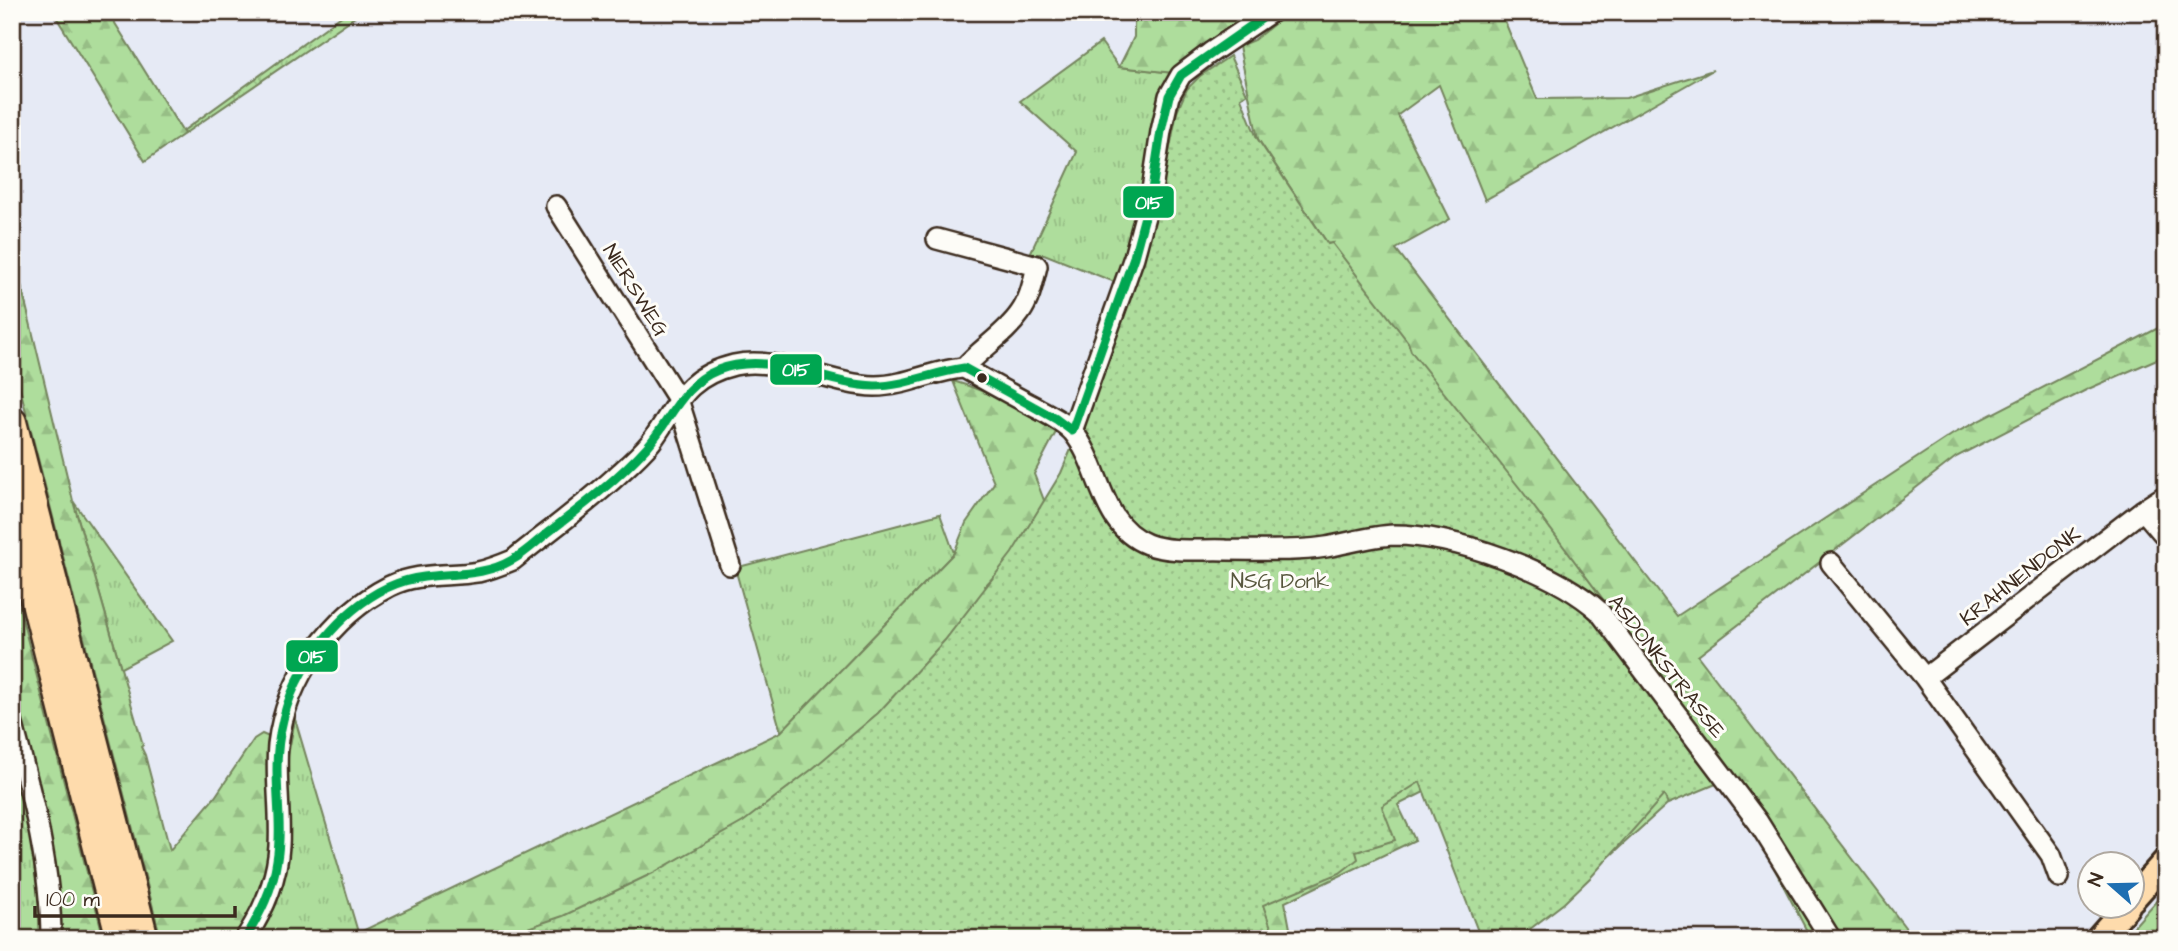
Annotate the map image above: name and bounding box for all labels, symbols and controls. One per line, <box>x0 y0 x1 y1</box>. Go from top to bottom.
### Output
line badge: 015 <box>1122 185 1175 219</box>
text: 015 <box>1135 190 1163 217</box>
street label: NIERSWEG <box>596 238 676 342</box>
line badge: 015 <box>769 353 823 386</box>
text: 015 <box>782 357 810 384</box>
unlabelled marker <box>975 371 989 385</box>
street label: KRAHNENDONK <box>1954 520 2087 633</box>
park label: NSG Donk <box>1231 567 1329 596</box>
street label: ASDONKSTRASSE <box>1601 588 1732 745</box>
line badge: 015 <box>285 639 339 673</box>
text: 015 <box>298 644 326 671</box>
north arrow <box>2076 850 2146 920</box>
text: N <box>2082 869 2111 890</box>
scale bar <box>35 874 234 918</box>
text: 100 m <box>46 885 101 914</box>

